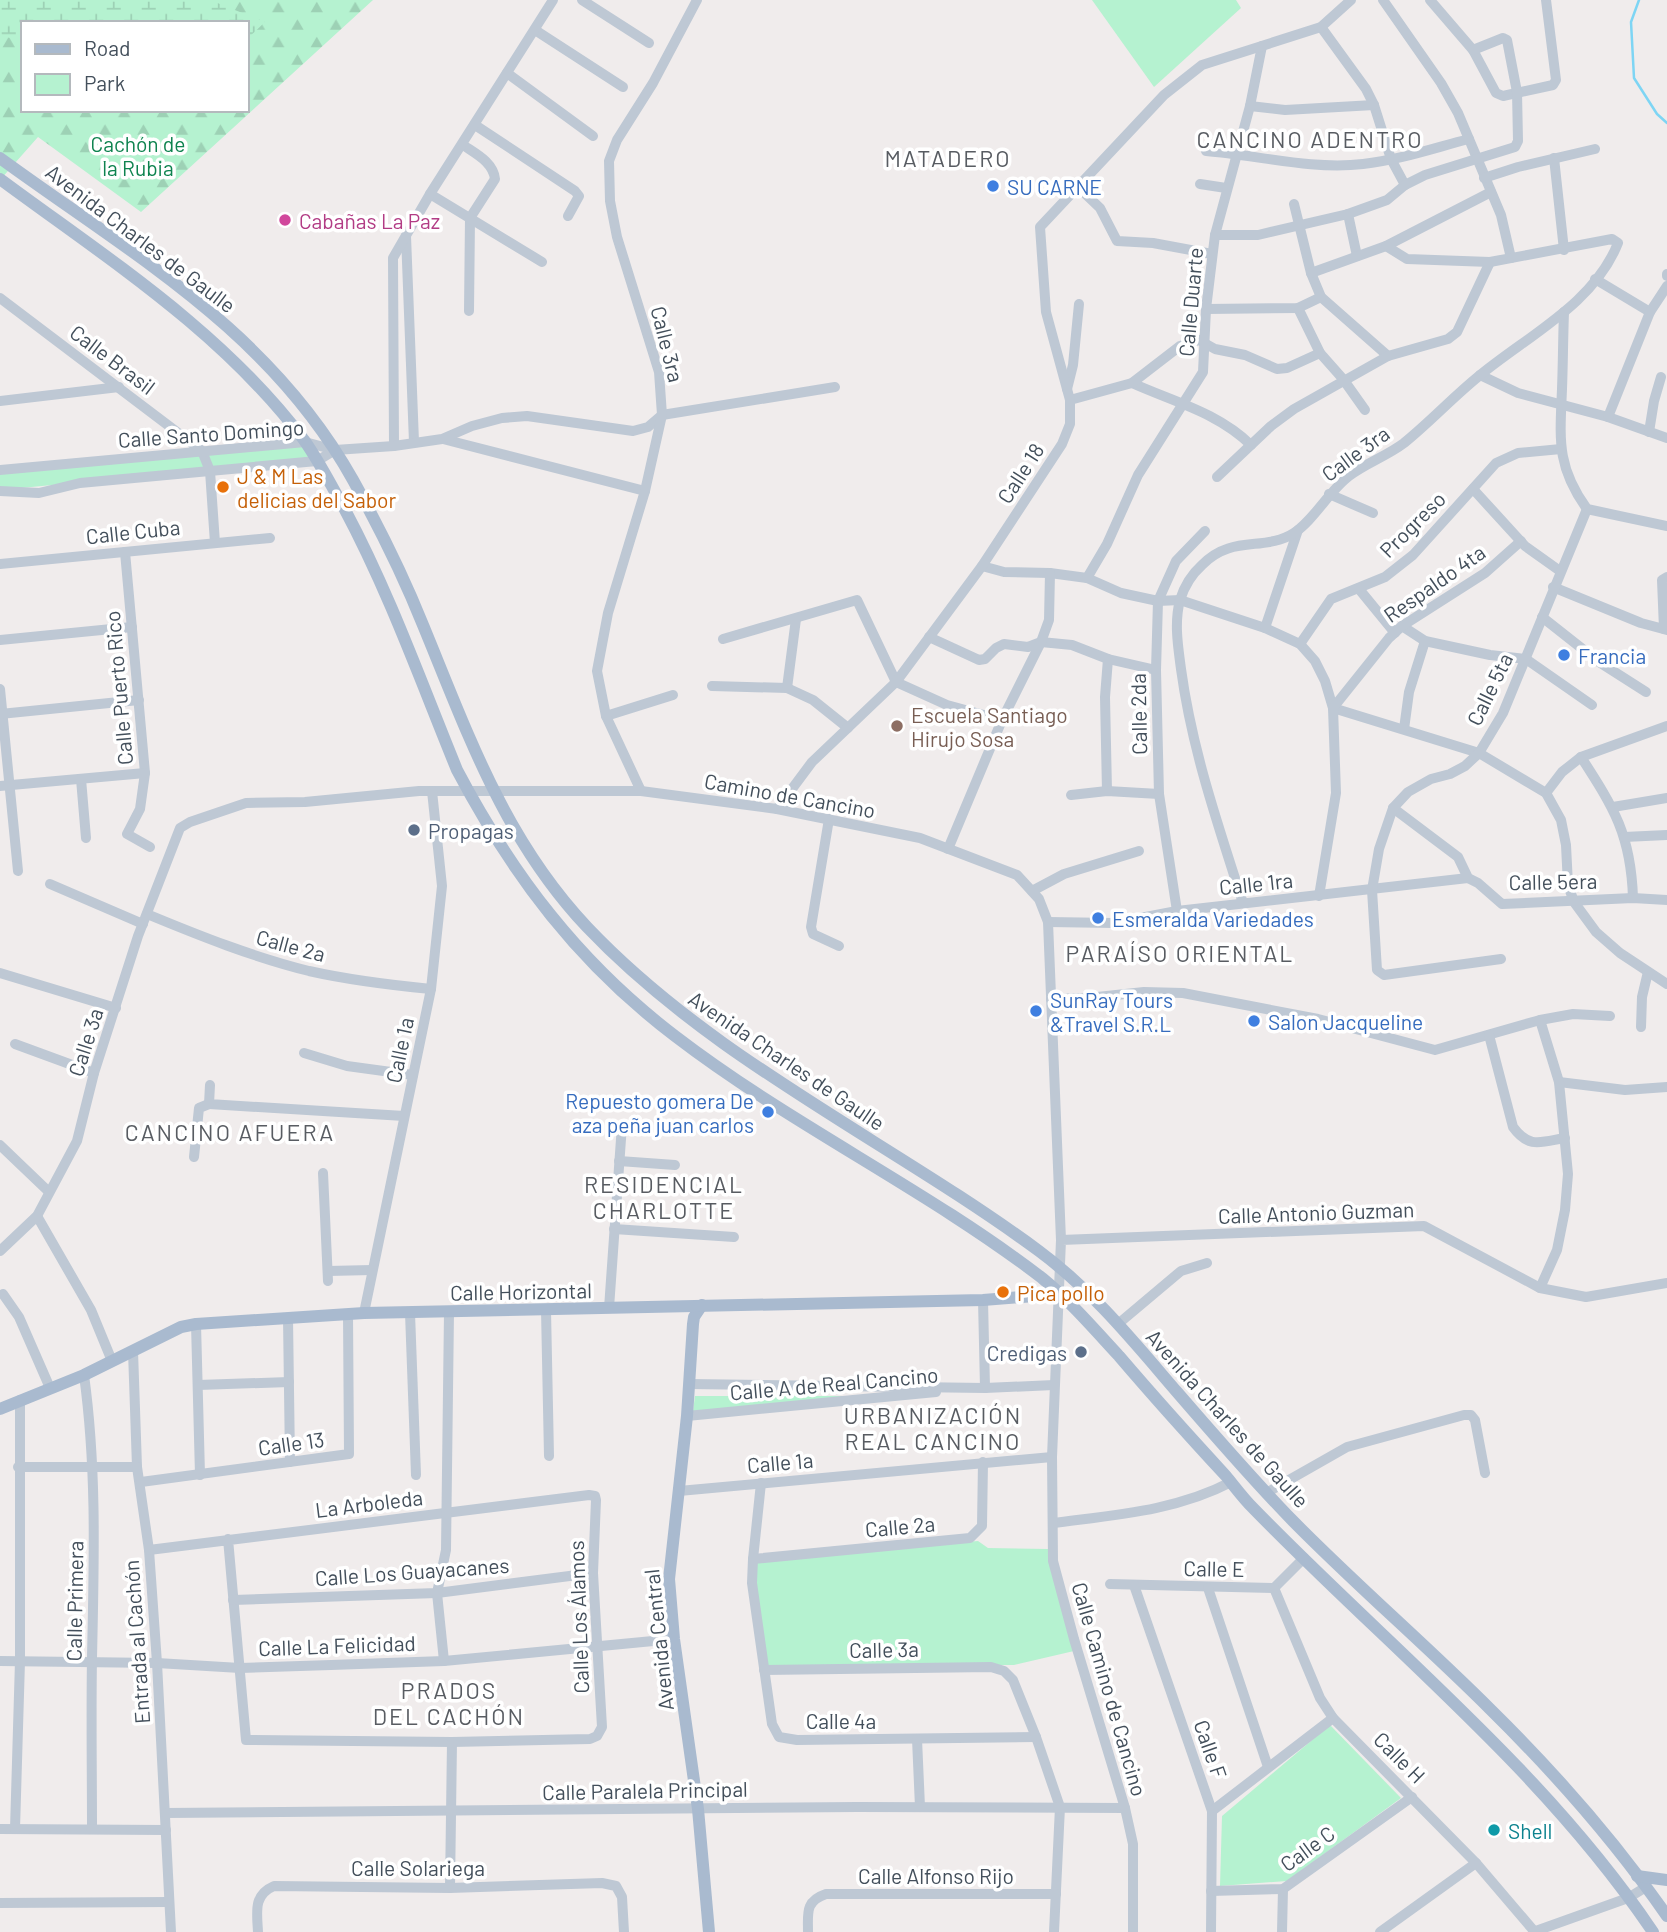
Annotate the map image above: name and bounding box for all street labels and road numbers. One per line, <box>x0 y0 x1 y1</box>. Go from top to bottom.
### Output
street label: Avenida Charles de Gaulle <box>41 158 241 318</box>
street label: Calle Duarte <box>1173 246 1207 358</box>
street label: Calle 3ra <box>646 303 690 385</box>
street label: Calle Brasil <box>65 319 161 399</box>
street label: Calle Santo Domingo <box>117 414 305 452</box>
street label: Calle 3ra <box>1316 420 1394 486</box>
street label: Calle 18 <box>991 438 1049 508</box>
street label: Progreso <box>1374 486 1450 562</box>
street label: Calle Cuba <box>85 514 181 548</box>
street label: Respaldo 4ta <box>1378 539 1490 627</box>
street label: Calle Puerto Rico <box>99 610 137 766</box>
street label: Calle 5ta <box>1461 649 1517 729</box>
street label: Calle 2da <box>1125 673 1151 755</box>
street label: Camino de Cancino <box>703 768 877 822</box>
street label: Calle 1ra <box>1218 867 1294 899</box>
street label: Calle 5era <box>1508 868 1598 894</box>
street label: Calle 2a <box>254 924 328 966</box>
street label: Avenida Charles de Gaulle <box>684 985 890 1135</box>
street label: Calle 3a <box>62 1005 108 1079</box>
street label: Calle 1a <box>380 1015 418 1085</box>
street label: Calle Antonio Guzman <box>1217 1196 1415 1228</box>
street label: Calle Horizontal <box>450 1277 592 1305</box>
street label: Avenida Charles de Gaulle <box>1141 1324 1315 1512</box>
street label: Calle A de Real Cancino <box>729 1361 939 1405</box>
street label: Calle 13 <box>256 1426 326 1460</box>
street label: Calle 1a <box>746 1447 814 1477</box>
street label: La Arboleda <box>314 1484 424 1522</box>
street label: Calle 2a <box>864 1510 936 1542</box>
street label: Calle Los Álamos <box>563 1540 593 1694</box>
street label: Calle Primera <box>60 1541 88 1661</box>
street label: Calle Los Guayacanes <box>314 1552 510 1590</box>
street label: Calle E <box>1183 1555 1245 1581</box>
street label: Entrada al Cachón <box>118 1559 154 1725</box>
street label: Avenida Central <box>638 1568 678 1712</box>
street label: Calle Camino de Cancino <box>1067 1579 1153 1799</box>
street label: Calle La Felicidad <box>258 1630 416 1660</box>
street label: Calle 3a <box>849 1636 919 1662</box>
street label: Calle 4a <box>806 1708 876 1733</box>
street label: Calle F <box>1189 1716 1233 1782</box>
street label: Calle H <box>1369 1726 1431 1788</box>
street label: Calle Paralela Principal <box>542 1776 748 1804</box>
street label: Calle C <box>1275 1820 1339 1876</box>
street label: Calle Solariega <box>351 1855 485 1880</box>
street label: Calle Alfonso Rijo <box>858 1863 1014 1888</box>

